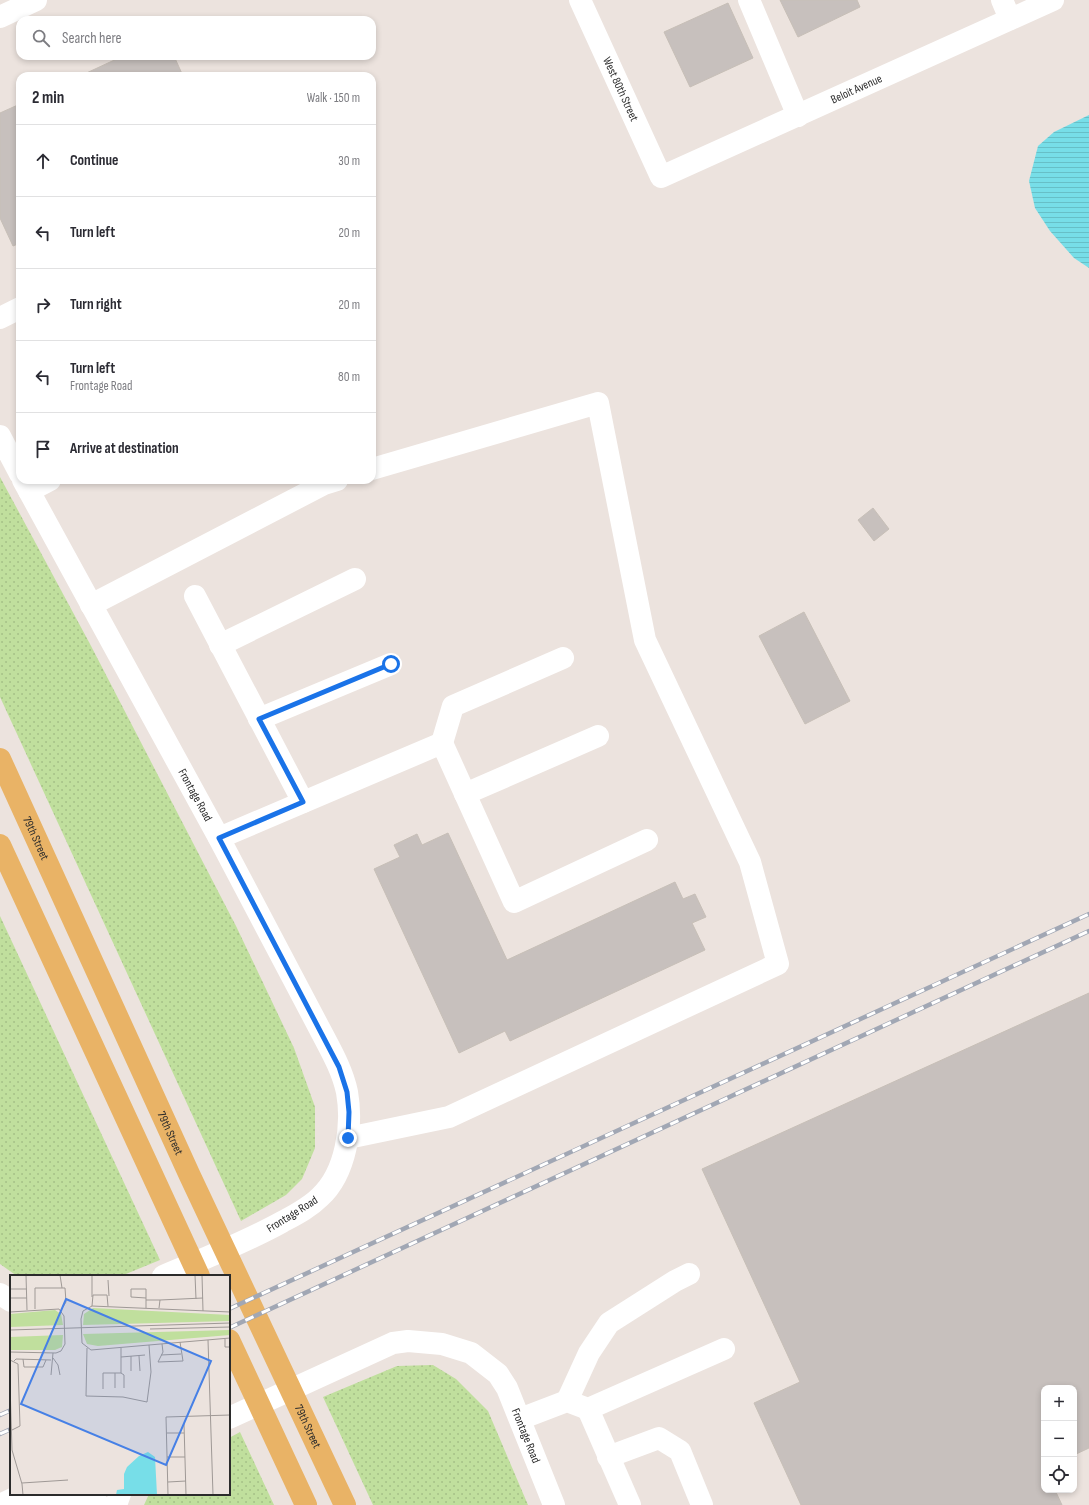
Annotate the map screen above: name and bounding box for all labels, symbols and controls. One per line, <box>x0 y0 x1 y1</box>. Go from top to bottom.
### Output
search box <box>16 16 376 60</box>
icon: search <box>30 27 52 49</box>
text: Search here <box>62 29 122 48</box>
street label: West 80th Street <box>599 55 642 124</box>
street label: Beloit Avenue <box>829 71 885 107</box>
text: 2 min <box>32 88 64 108</box>
text: Walk · 150 m <box>307 90 360 106</box>
icon: ahead <box>32 150 54 172</box>
text: Continue <box>70 151 119 170</box>
text: 30 m <box>338 153 360 169</box>
icon: left <box>32 222 54 244</box>
text: Turn left <box>70 223 115 242</box>
text: 20 m <box>338 225 360 241</box>
icon: right <box>32 294 54 316</box>
text: Turn right <box>70 295 122 314</box>
text: 20 m <box>338 297 360 313</box>
text: Turn left <box>70 359 115 378</box>
icon: left <box>32 366 54 388</box>
text: 80 m <box>338 369 360 385</box>
text: Frontage Road <box>70 378 132 394</box>
icon: arrive <box>32 438 54 460</box>
text: Arrive at destination <box>70 439 179 458</box>
route start <box>382 655 400 673</box>
street label: Frontage Road <box>175 766 215 824</box>
street label: 79th Street <box>19 814 52 863</box>
street label: 79th Street <box>154 1109 187 1158</box>
route end <box>339 1129 357 1147</box>
street label: Frontage Road <box>264 1193 321 1236</box>
inset map <box>10 1275 230 1495</box>
map controls <box>1041 1385 1077 1493</box>
button: + <box>1041 1385 1077 1421</box>
street label: 79th Street <box>291 1402 324 1451</box>
street label: Frontage Road <box>508 1406 543 1465</box>
button: − <box>1041 1421 1077 1457</box>
button: locate <box>1041 1457 1077 1493</box>

